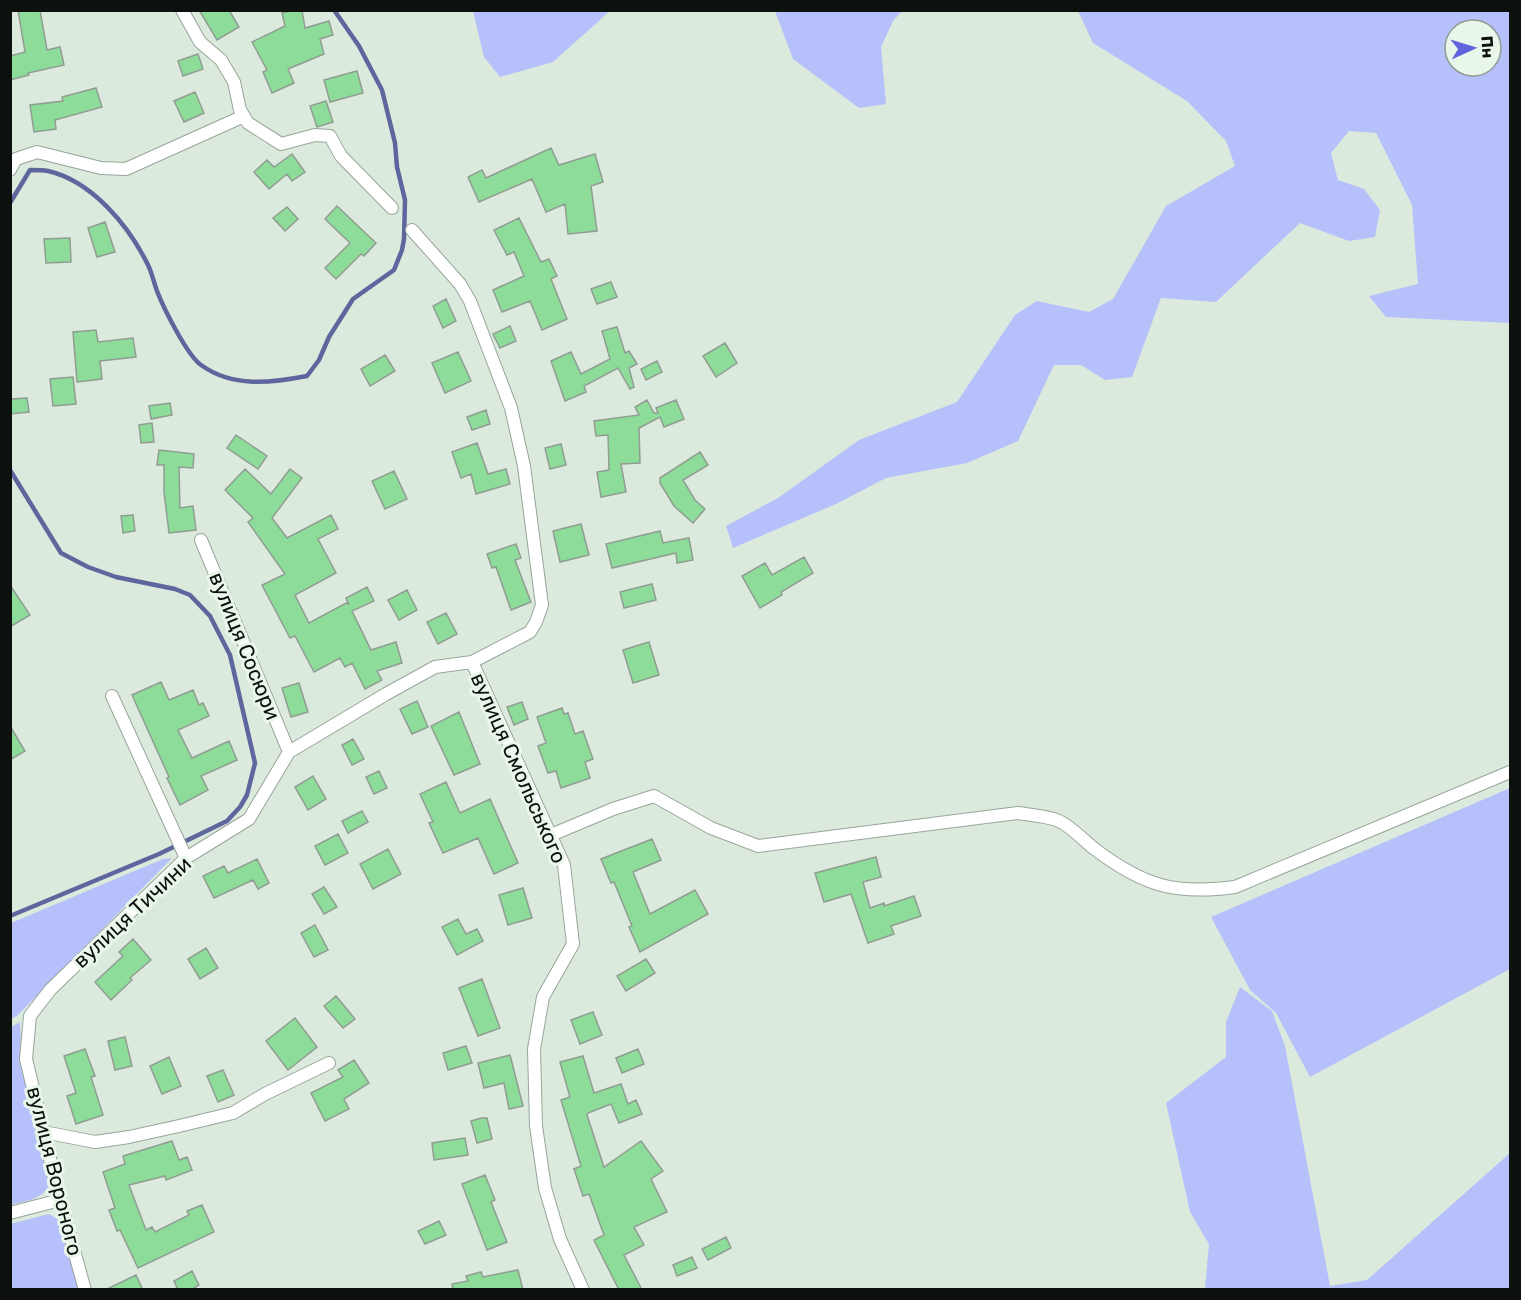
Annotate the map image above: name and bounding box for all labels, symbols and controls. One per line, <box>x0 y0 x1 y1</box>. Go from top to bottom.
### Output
north arrow <box>1443 18 1503 78</box>
text: Пн <box>1477 35 1498 59</box>
street label: вулиця Сосюри <box>204 569 286 723</box>
street label: вулиця Смольського <box>466 669 572 867</box>
street label: вулиця Тичини <box>68 851 196 973</box>
street label: вулиця Вороного <box>22 1084 88 1258</box>

